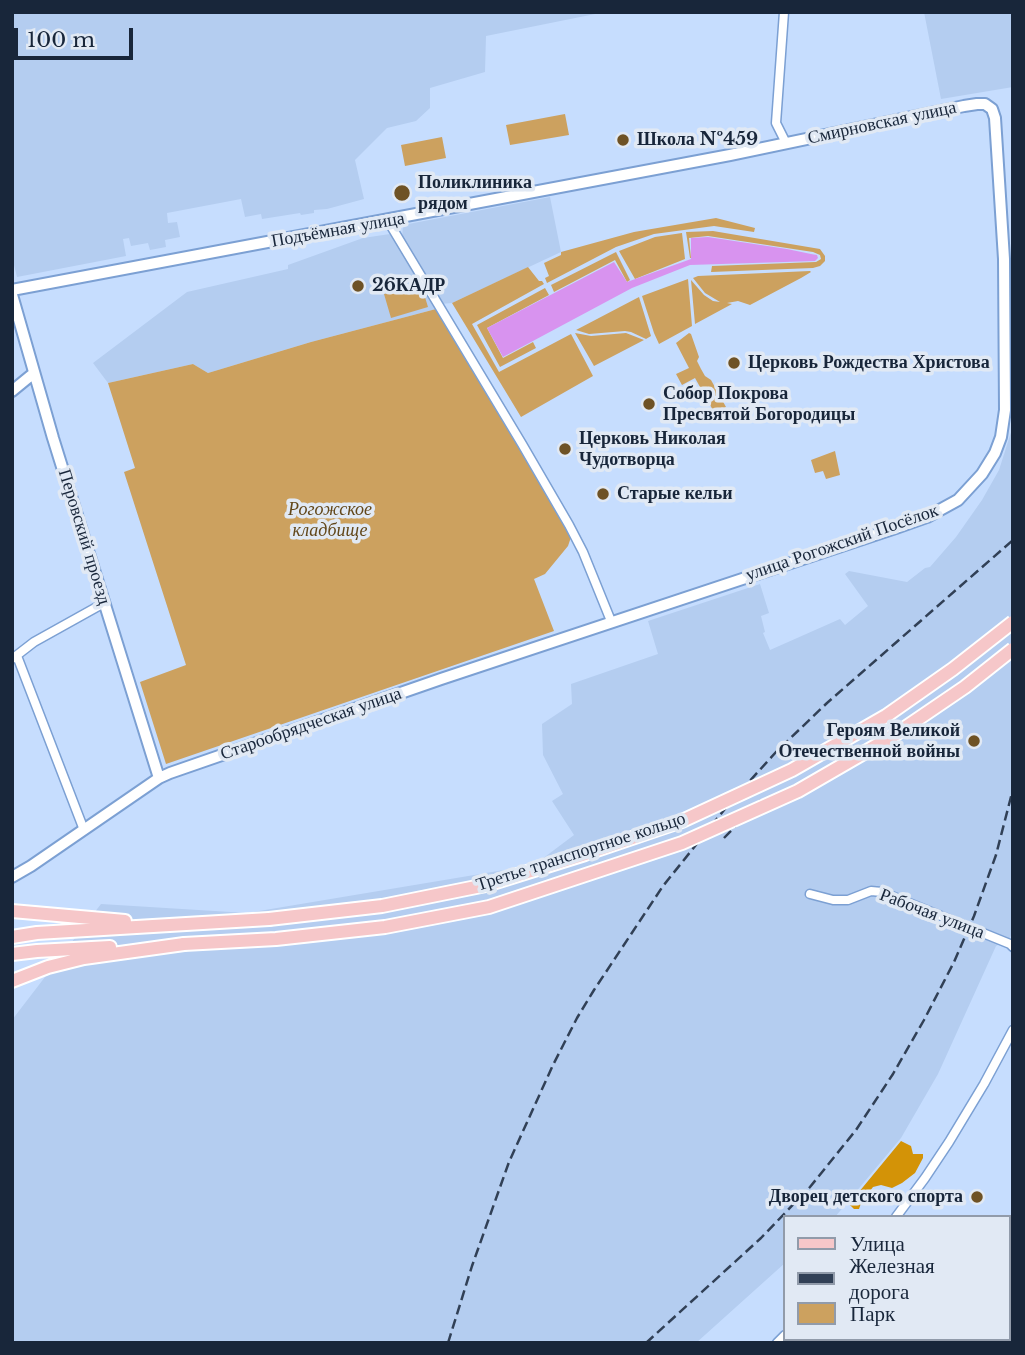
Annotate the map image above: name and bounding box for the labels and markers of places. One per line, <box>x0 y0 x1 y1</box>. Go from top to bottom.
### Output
place label: Школа №459 <box>637 129 758 151</box>
marker: Школа №459 <box>615 132 631 148</box>
place label: Поликлиника рядом <box>418 172 532 214</box>
marker: Поликлиника рядом <box>392 183 412 203</box>
place label: 26КАДР <box>372 275 445 297</box>
marker: 26КАДР <box>350 278 366 294</box>
place label: Церковь Рождества Христова <box>748 352 990 374</box>
marker: Церковь Рождества Христова <box>726 355 742 371</box>
place label: Собор Покрова Пресвятой Богородицы <box>663 383 855 426</box>
marker: Собор Покрова Пресвятой Богородицы <box>641 396 657 412</box>
place label: Церковь Николая Чудотворца <box>579 428 726 471</box>
marker: Церковь Николая Чудотворца <box>557 441 573 457</box>
place label: Старые кельи <box>617 483 733 505</box>
marker: Старые кельи <box>595 486 611 502</box>
place label: Героям Великой Отечественной войны <box>778 720 960 762</box>
marker: Героям Великой Отечественной войны <box>966 733 982 749</box>
place label: Дворец детского спорта <box>769 1186 963 1208</box>
marker: Дворец детского спорта <box>969 1189 985 1205</box>

